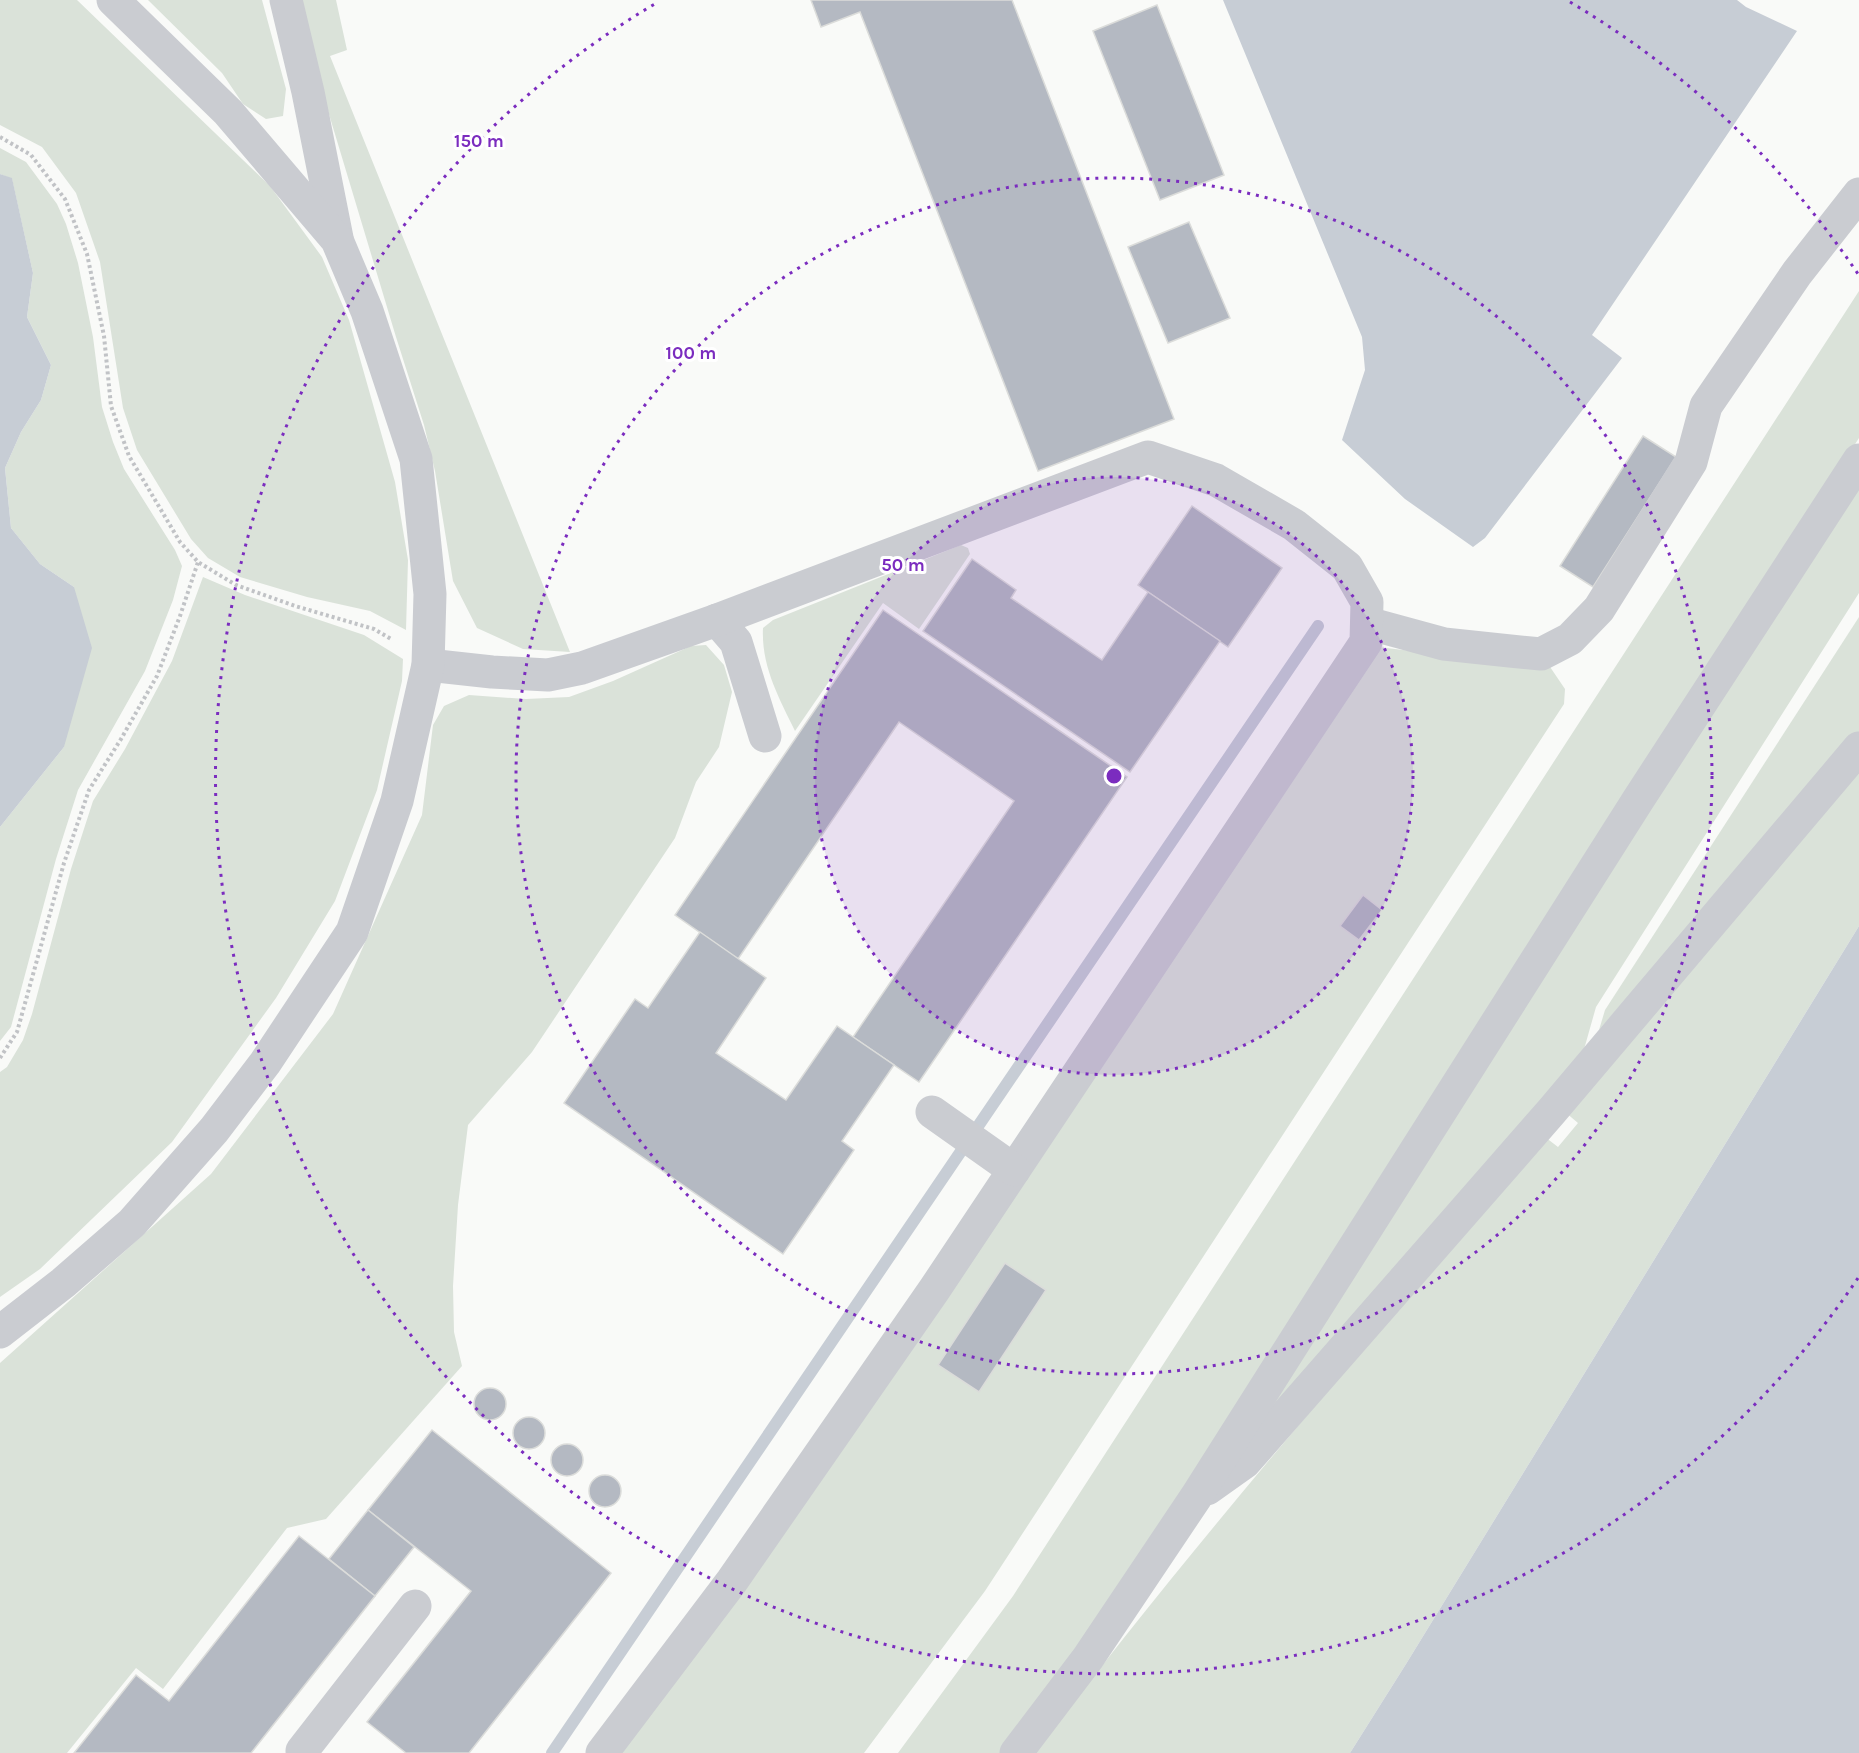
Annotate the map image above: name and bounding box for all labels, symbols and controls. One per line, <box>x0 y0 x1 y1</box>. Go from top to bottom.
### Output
text: 150 m <box>454 130 504 152</box>
text: 100 m <box>666 342 716 364</box>
text: 50 m <box>881 554 925 576</box>
centre of rings <box>1104 766 1124 786</box>

